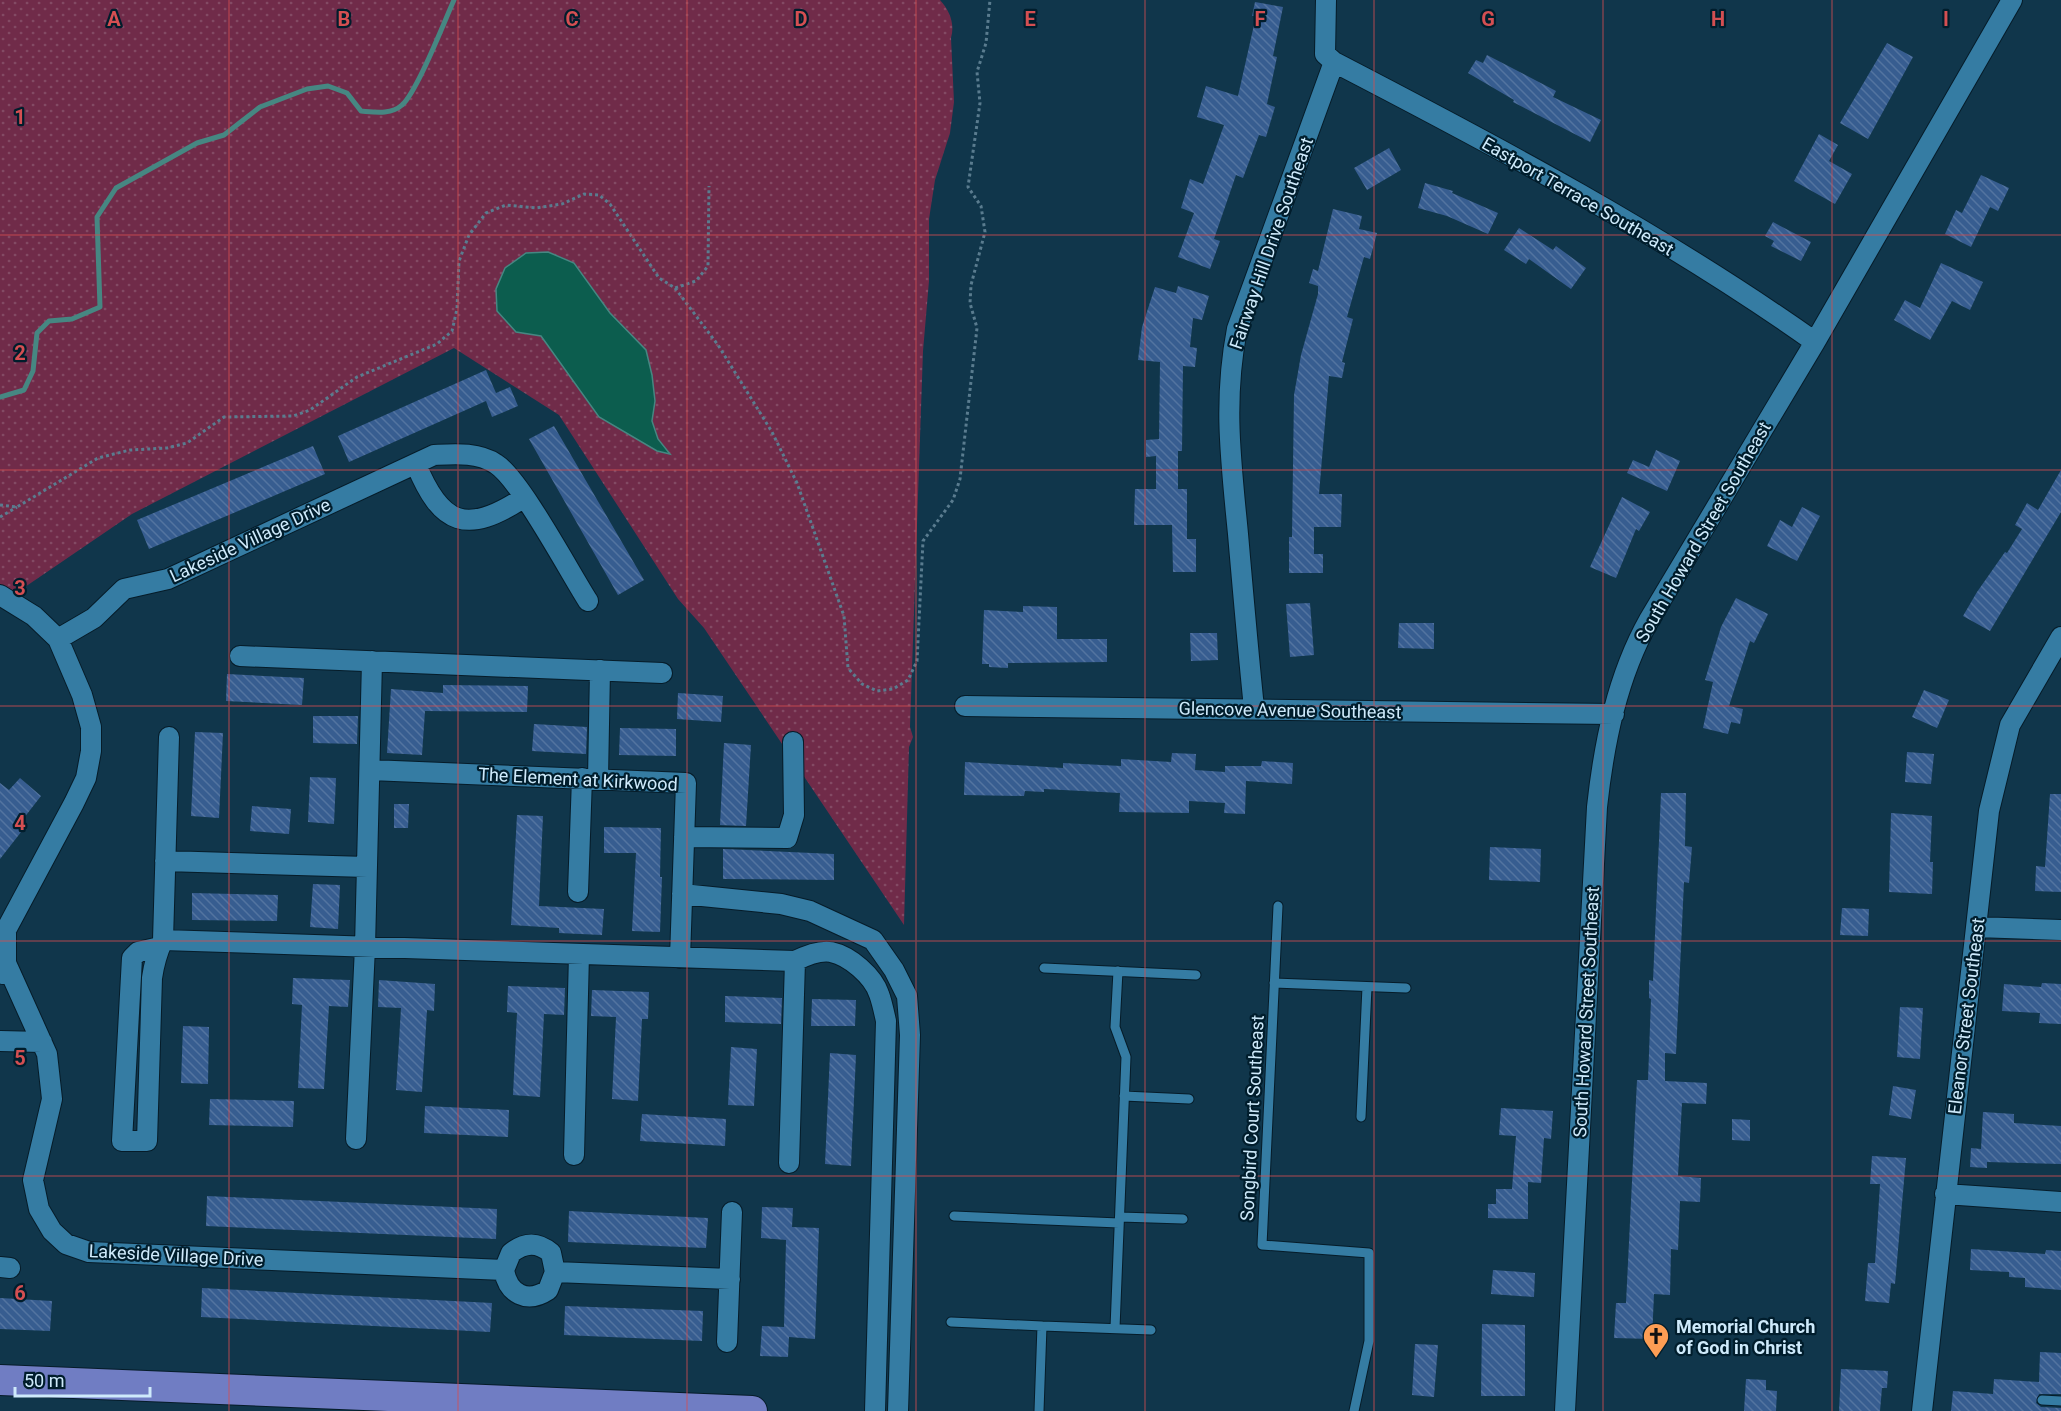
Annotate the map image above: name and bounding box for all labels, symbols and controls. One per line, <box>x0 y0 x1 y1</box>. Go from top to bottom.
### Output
text: A <box>107 7 121 31</box>
text: B <box>338 7 350 31</box>
text: C <box>565 7 579 31</box>
text: D <box>795 7 808 31</box>
text: E <box>1024 7 1036 31</box>
text: F <box>1255 7 1266 31</box>
text: G <box>1481 7 1495 31</box>
text: H <box>1711 7 1725 31</box>
text: I <box>1943 7 1949 31</box>
text: 1 <box>14 105 26 129</box>
street label: Eastport Terrace Southeast <box>1478 132 1678 260</box>
street label: Fairway Hill Drive Southeast <box>1225 134 1317 352</box>
text: 2 <box>14 341 26 365</box>
street label: South Howard Street Southeast <box>1631 418 1775 646</box>
street label: Lakeside Village Drive <box>166 494 334 586</box>
text: 3 <box>14 576 26 600</box>
street label: Glencove Avenue Southeast <box>1178 698 1402 722</box>
street label: The Element at Kirkwood <box>478 763 678 795</box>
text: 4 <box>14 811 26 835</box>
street label: South Howard Street Southeast <box>1569 886 1603 1138</box>
street label: Eleanor Street Southeast <box>1944 916 1988 1115</box>
street label: Songbird Court Southeast <box>1236 1014 1268 1221</box>
text: 5 <box>14 1046 26 1070</box>
street label: Lakeside Village Drive <box>88 1240 264 1270</box>
text: 6 <box>14 1281 26 1305</box>
place label: Memorial Church of God in Christ <box>1676 1316 1815 1358</box>
church icon: Memorial Church of God in Christ <box>1641 1321 1671 1359</box>
scale bar <box>15 1360 150 1398</box>
text: 50 m <box>24 1370 64 1391</box>

